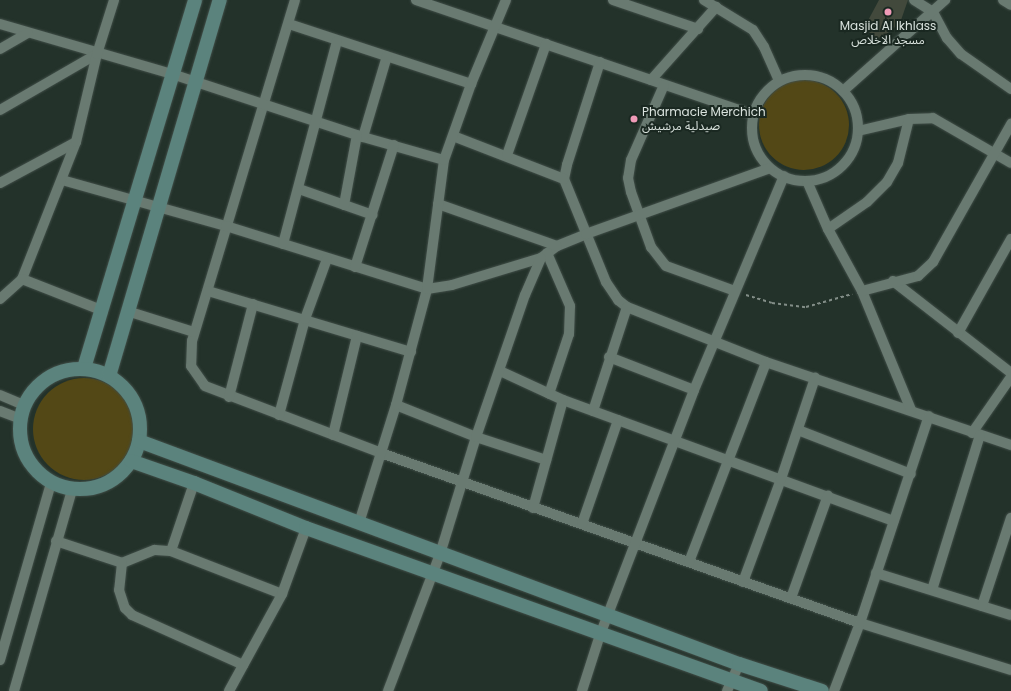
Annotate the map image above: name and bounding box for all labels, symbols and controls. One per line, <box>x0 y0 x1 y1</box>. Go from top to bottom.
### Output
marker: Masjid Al Ikhlass مسجد الاخلاص <box>883 7 893 17</box>
place label: Masjid Al Ikhlass مسجد الاخلاص <box>840 19 936 47</box>
place label: Pharmacie Merchich صيدلية مرشيش <box>642 105 766 133</box>
marker: Pharmacie Merchich صيدلية مرشيش <box>629 114 639 124</box>

